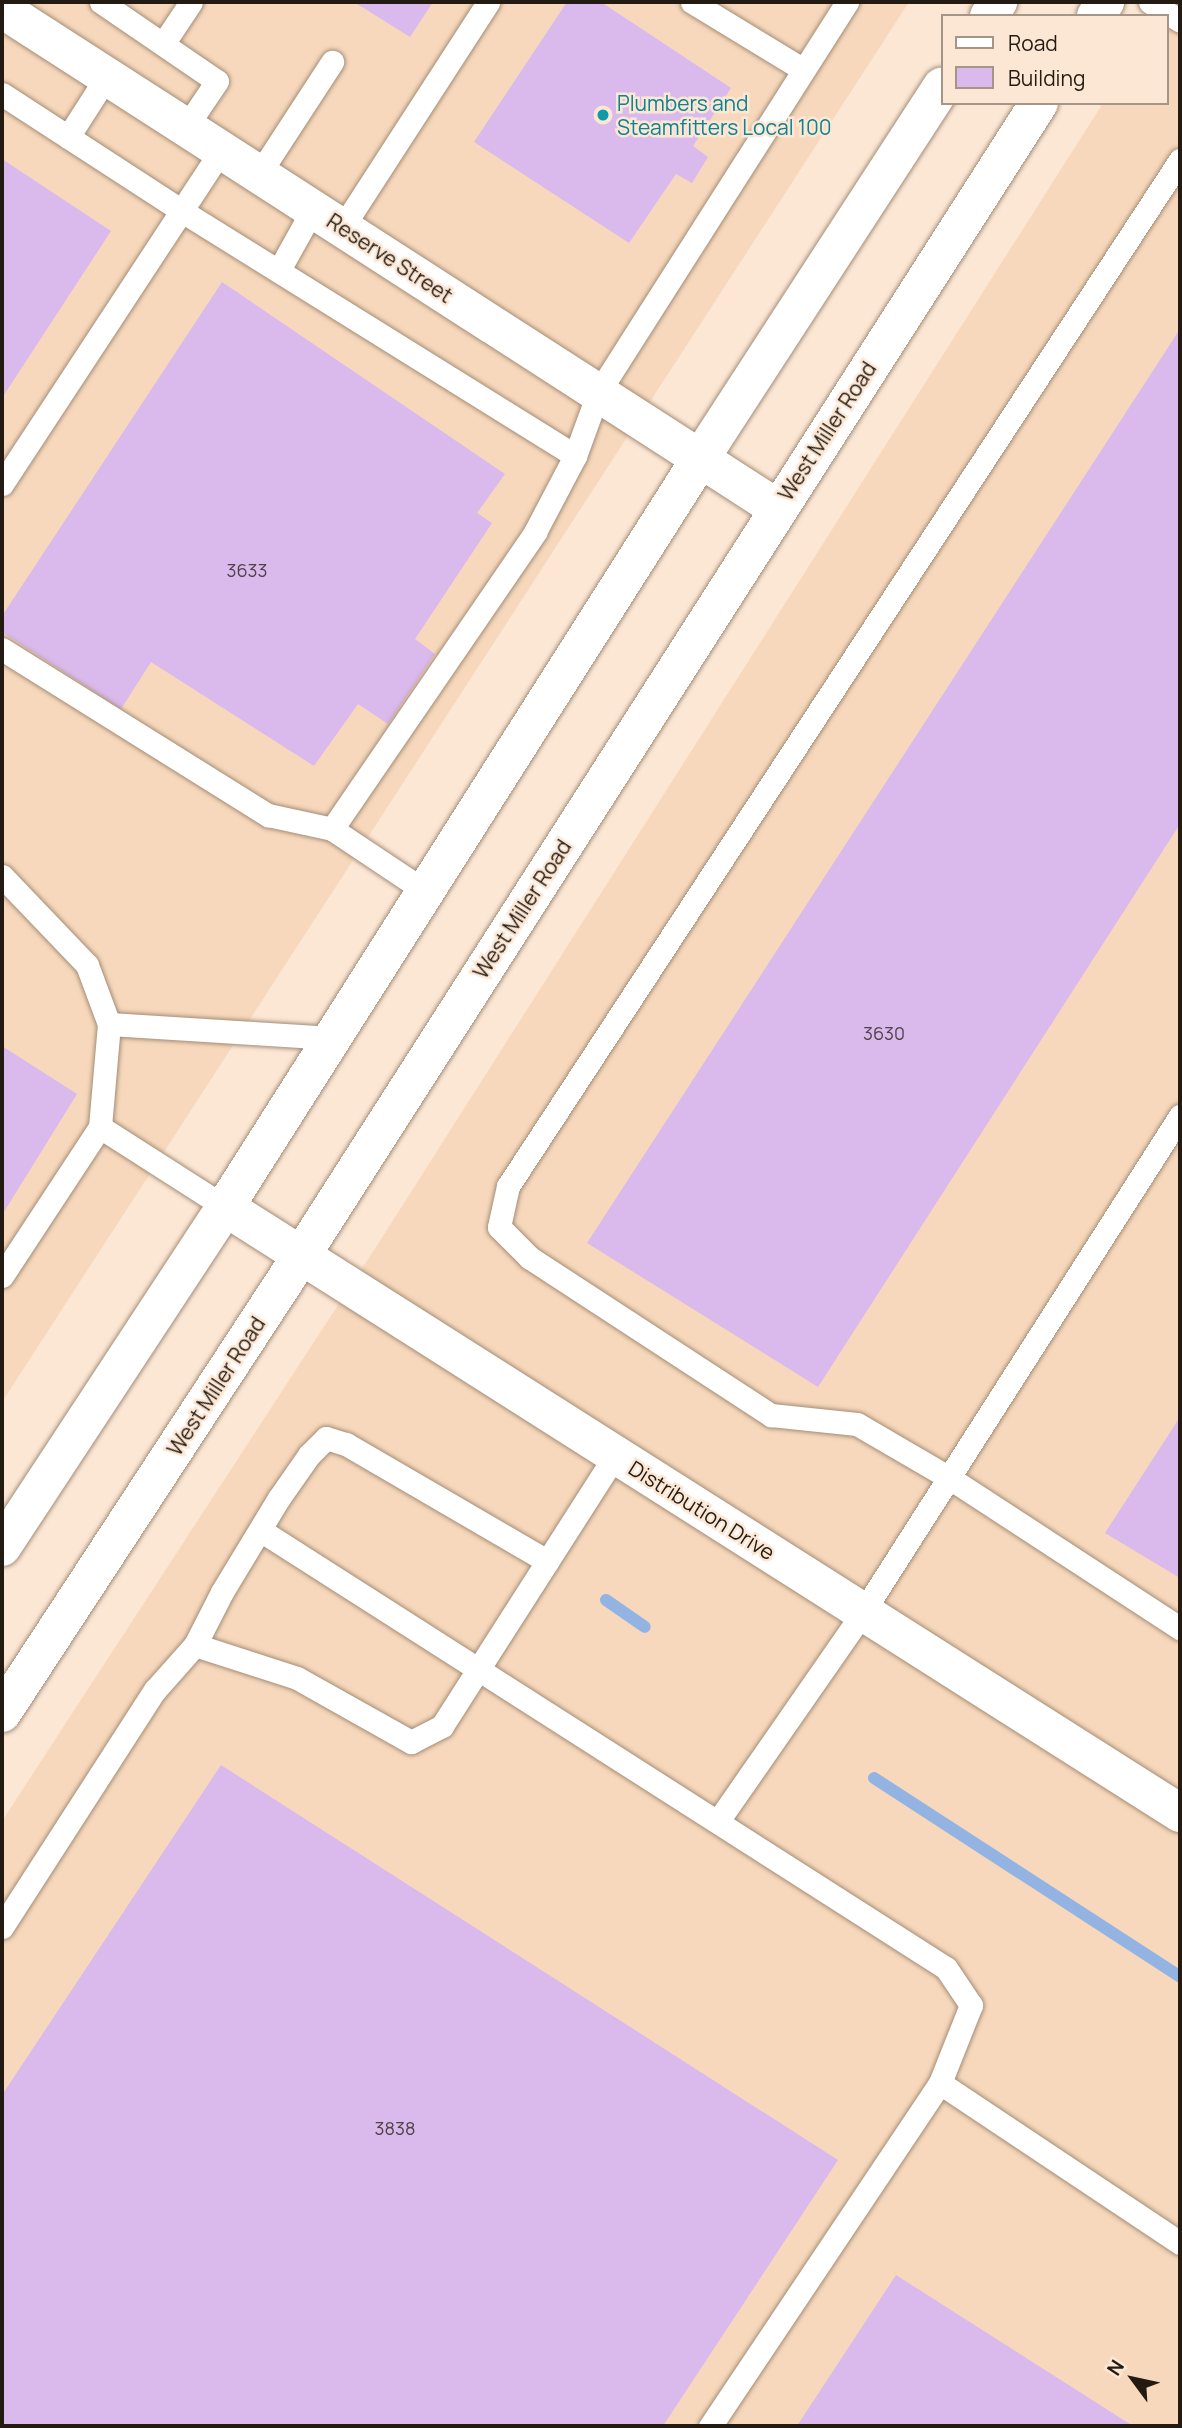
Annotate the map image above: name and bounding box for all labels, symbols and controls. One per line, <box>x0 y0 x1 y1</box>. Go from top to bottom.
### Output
legend <box>940 14 1168 105</box>
text: Road <box>1008 29 1058 57</box>
text: Building <box>1008 64 1085 92</box>
place label: Plumbers and Steamfitters Local 100 <box>617 90 832 140</box>
marker: Plumbers and Steamfitters Local 100 <box>595 107 611 123</box>
street label: Reserve Street <box>322 208 458 308</box>
street label: West Miller Road <box>773 357 881 505</box>
house number: 3633 <box>226 559 268 581</box>
street label: West Miller Road <box>468 835 576 983</box>
house number: 3630 <box>863 1022 905 1044</box>
street label: West Miller Road <box>162 1312 270 1460</box>
street label: Distribution Drive <box>624 1455 780 1565</box>
house number: 3838 <box>375 2117 415 2139</box>
north arrow <box>1098 2344 1168 2414</box>
text: N <box>1101 2355 1130 2380</box>

